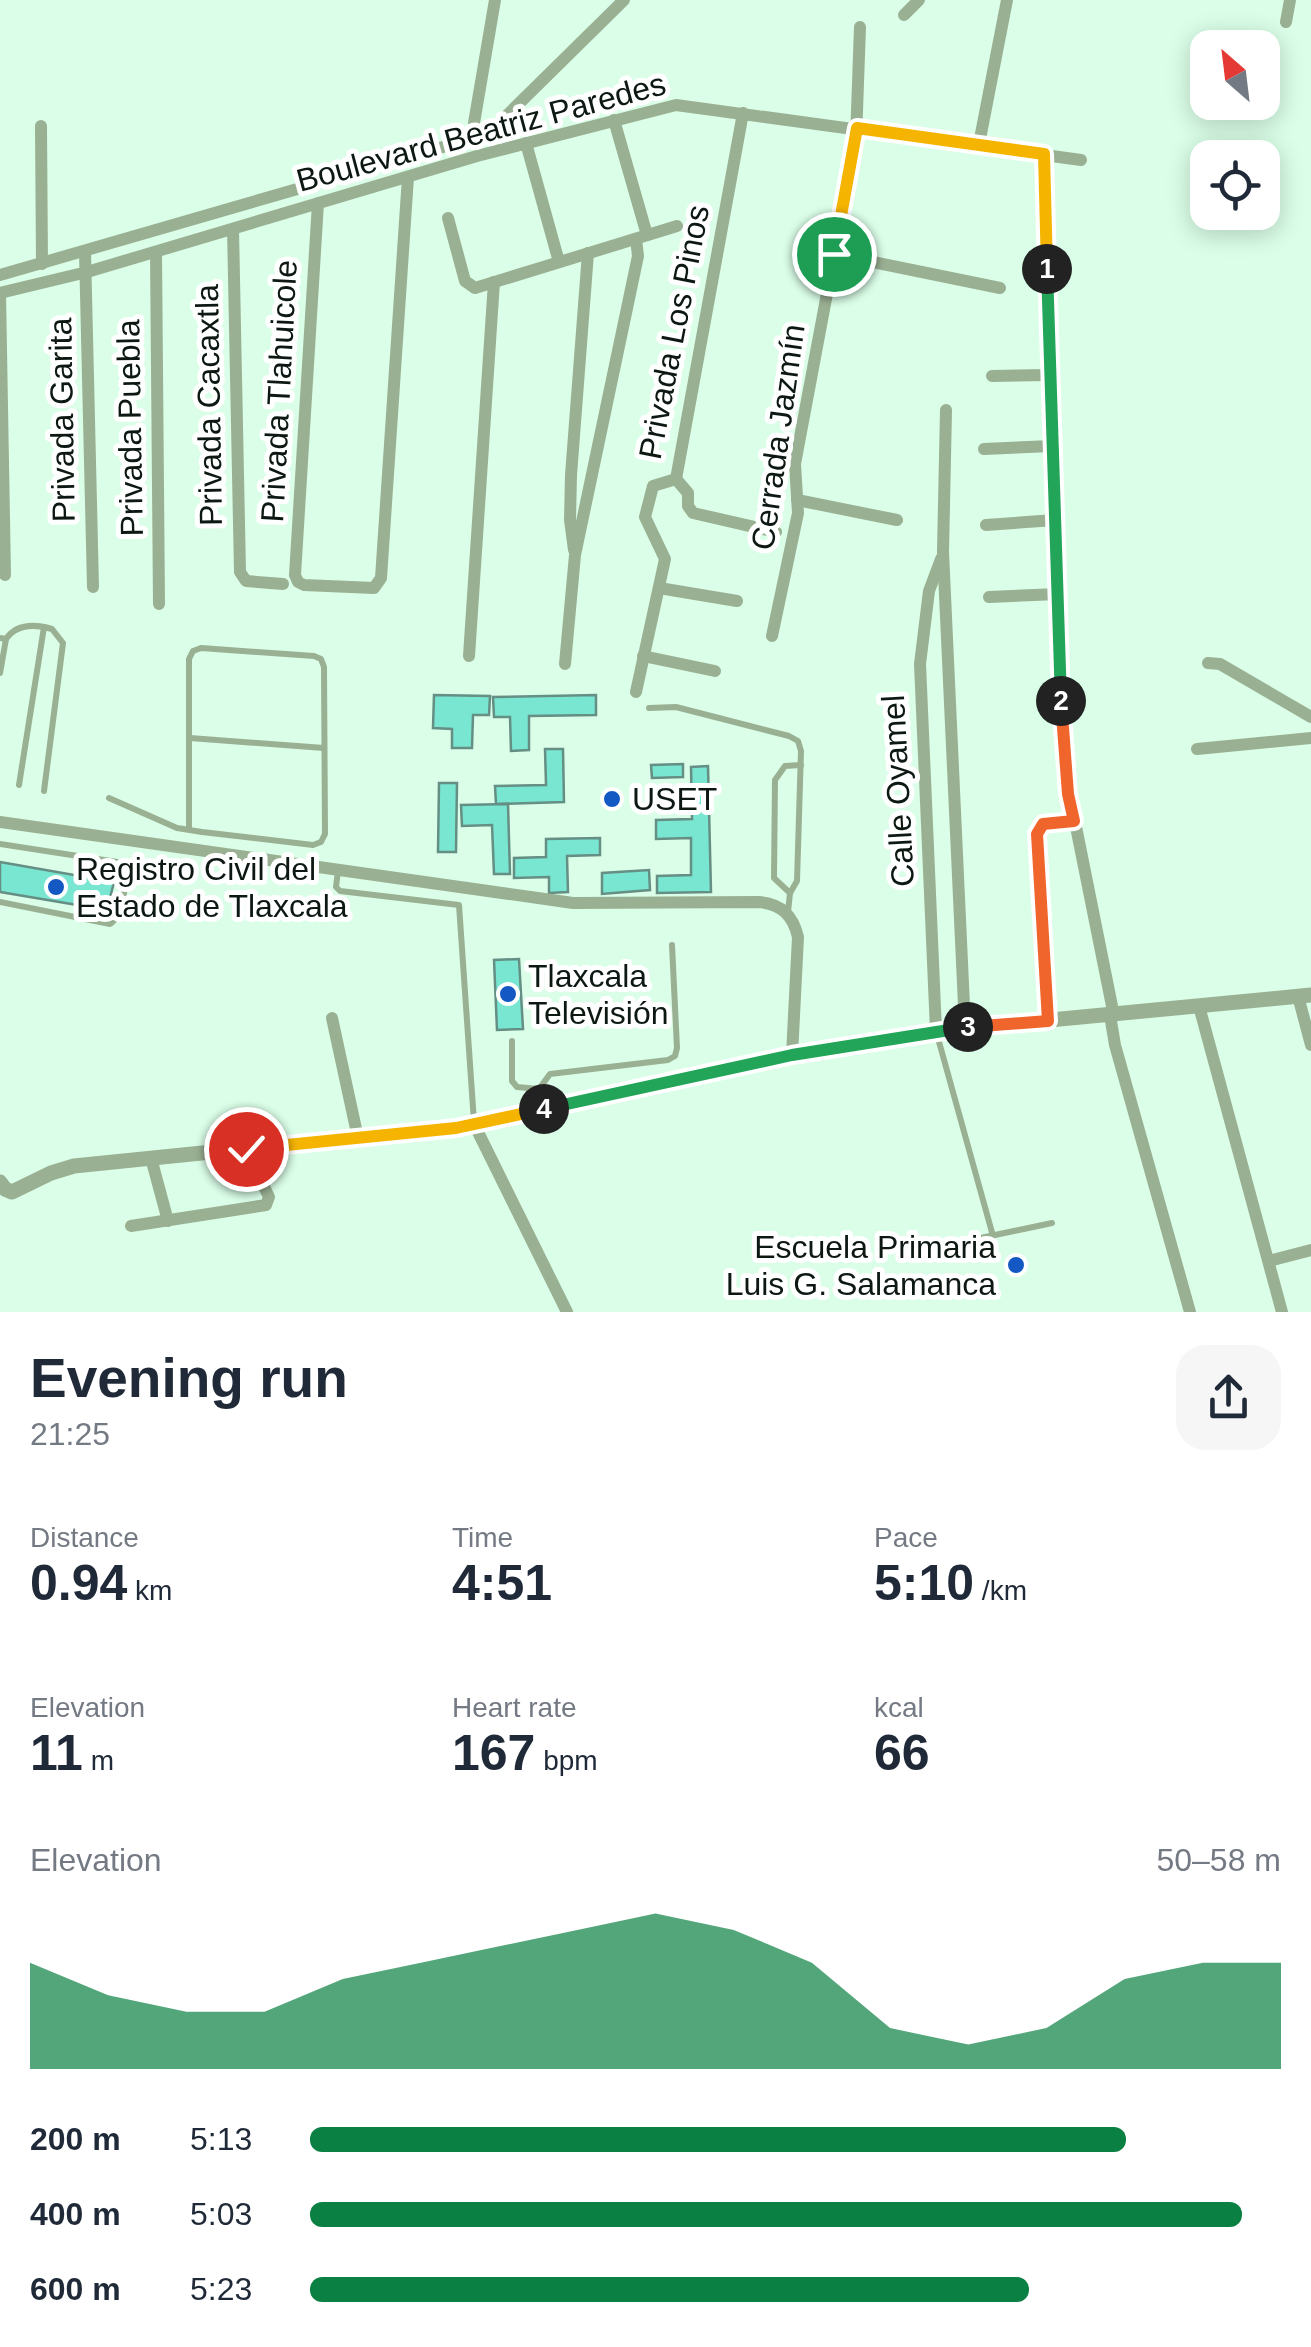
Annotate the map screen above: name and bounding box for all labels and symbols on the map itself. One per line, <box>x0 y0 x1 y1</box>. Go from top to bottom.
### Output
north arrow <box>1190 30 1280 120</box>
street label: Boulevard Beatriz Paredes <box>292 65 670 199</box>
street label: Privada Los Pinos <box>632 202 716 462</box>
pin <box>792 212 877 297</box>
pin: 1 <box>1022 244 1072 294</box>
street label: Privada Tlahuicole <box>254 259 304 523</box>
street label: Privada Cacaxtla <box>189 284 229 526</box>
street label: Privada Garita <box>42 317 82 523</box>
street label: Privada Puebla <box>110 319 150 537</box>
street label: Cerrada Jazmín <box>744 322 812 552</box>
pin: 2 <box>1036 676 1086 726</box>
street label: Calle Oyamel <box>875 694 921 888</box>
place label: USET <box>632 781 717 817</box>
marker: USET <box>601 788 623 810</box>
place label: Registro Civil del Estado de Tlaxcala <box>76 851 348 924</box>
marker: Registro Civil del Estado de Tlaxcala <box>45 876 67 898</box>
place label: Tlaxcala Televisión <box>528 958 669 1031</box>
marker: Tlaxcala Televisión <box>497 983 519 1005</box>
pin: 3 <box>943 1002 993 1052</box>
pin: 4 <box>519 1084 569 1134</box>
pin <box>204 1107 289 1192</box>
place label: Escuela Primaria Luis G. Salamanca <box>726 1229 996 1302</box>
marker: Escuela Primaria Luis G. Salamanca <box>1005 1254 1027 1276</box>

